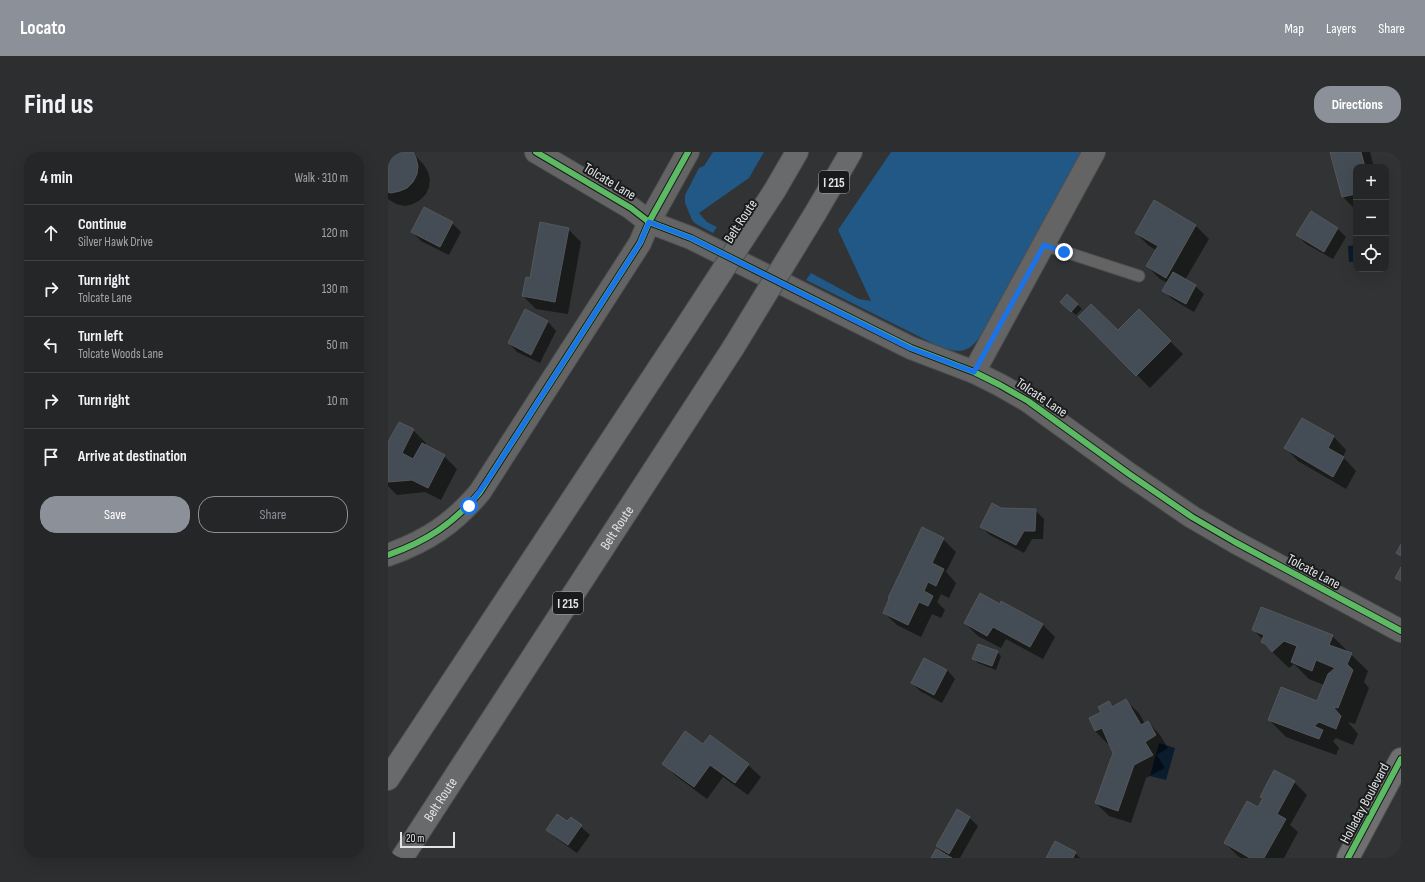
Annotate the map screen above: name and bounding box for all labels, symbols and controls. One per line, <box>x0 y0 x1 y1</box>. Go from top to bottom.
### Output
text: Locato <box>20 17 66 40</box>
text: Map <box>1284 20 1304 37</box>
text: Layers <box>1326 20 1356 37</box>
text: Share <box>1378 20 1405 37</box>
button: Directions <box>1314 86 1401 123</box>
text: Find us <box>24 88 93 121</box>
street label: Tolcate Lane <box>580 159 639 204</box>
map controls <box>1353 164 1389 272</box>
button: + <box>1353 164 1389 200</box>
text: 4 min <box>40 168 73 188</box>
text: Walk · 310 m <box>295 170 348 186</box>
road number: I 215 <box>819 171 849 193</box>
street label: Belt Route <box>720 196 761 246</box>
button: − <box>1353 200 1389 236</box>
text: Continue <box>78 215 127 234</box>
icon: ahead <box>40 222 62 244</box>
text: 120 m <box>322 225 348 241</box>
text: Silver Hawk Drive <box>78 234 153 250</box>
button: locate <box>1353 236 1389 272</box>
route end <box>1055 243 1073 261</box>
text: Turn right <box>78 271 130 290</box>
icon: right <box>40 278 62 300</box>
text: 130 m <box>322 281 348 297</box>
text: Tolcate Lane <box>78 290 132 306</box>
text: Turn left <box>78 327 123 346</box>
icon: left <box>40 334 62 356</box>
text: 50 m <box>327 337 348 353</box>
text: Tolcate Woods Lane <box>78 346 163 362</box>
street label: Tolcate Lane <box>1013 374 1071 421</box>
icon: right <box>40 390 62 412</box>
text: Turn right <box>78 391 130 410</box>
text: 10 m <box>327 393 348 409</box>
icon: arrive <box>40 446 62 468</box>
text: Arrive at destination <box>78 447 187 466</box>
button: Save <box>40 496 190 533</box>
button: Share <box>198 496 348 533</box>
route start <box>460 497 478 515</box>
street label: Belt Route <box>597 503 637 553</box>
street label: Tolcate Lane <box>1284 550 1343 593</box>
road number: I 215 <box>553 592 583 614</box>
street label: Holladay Boulevard <box>1336 760 1393 846</box>
street label: Belt Route <box>420 774 461 825</box>
scale bar <box>400 830 455 849</box>
text: 20 m <box>406 832 424 845</box>

